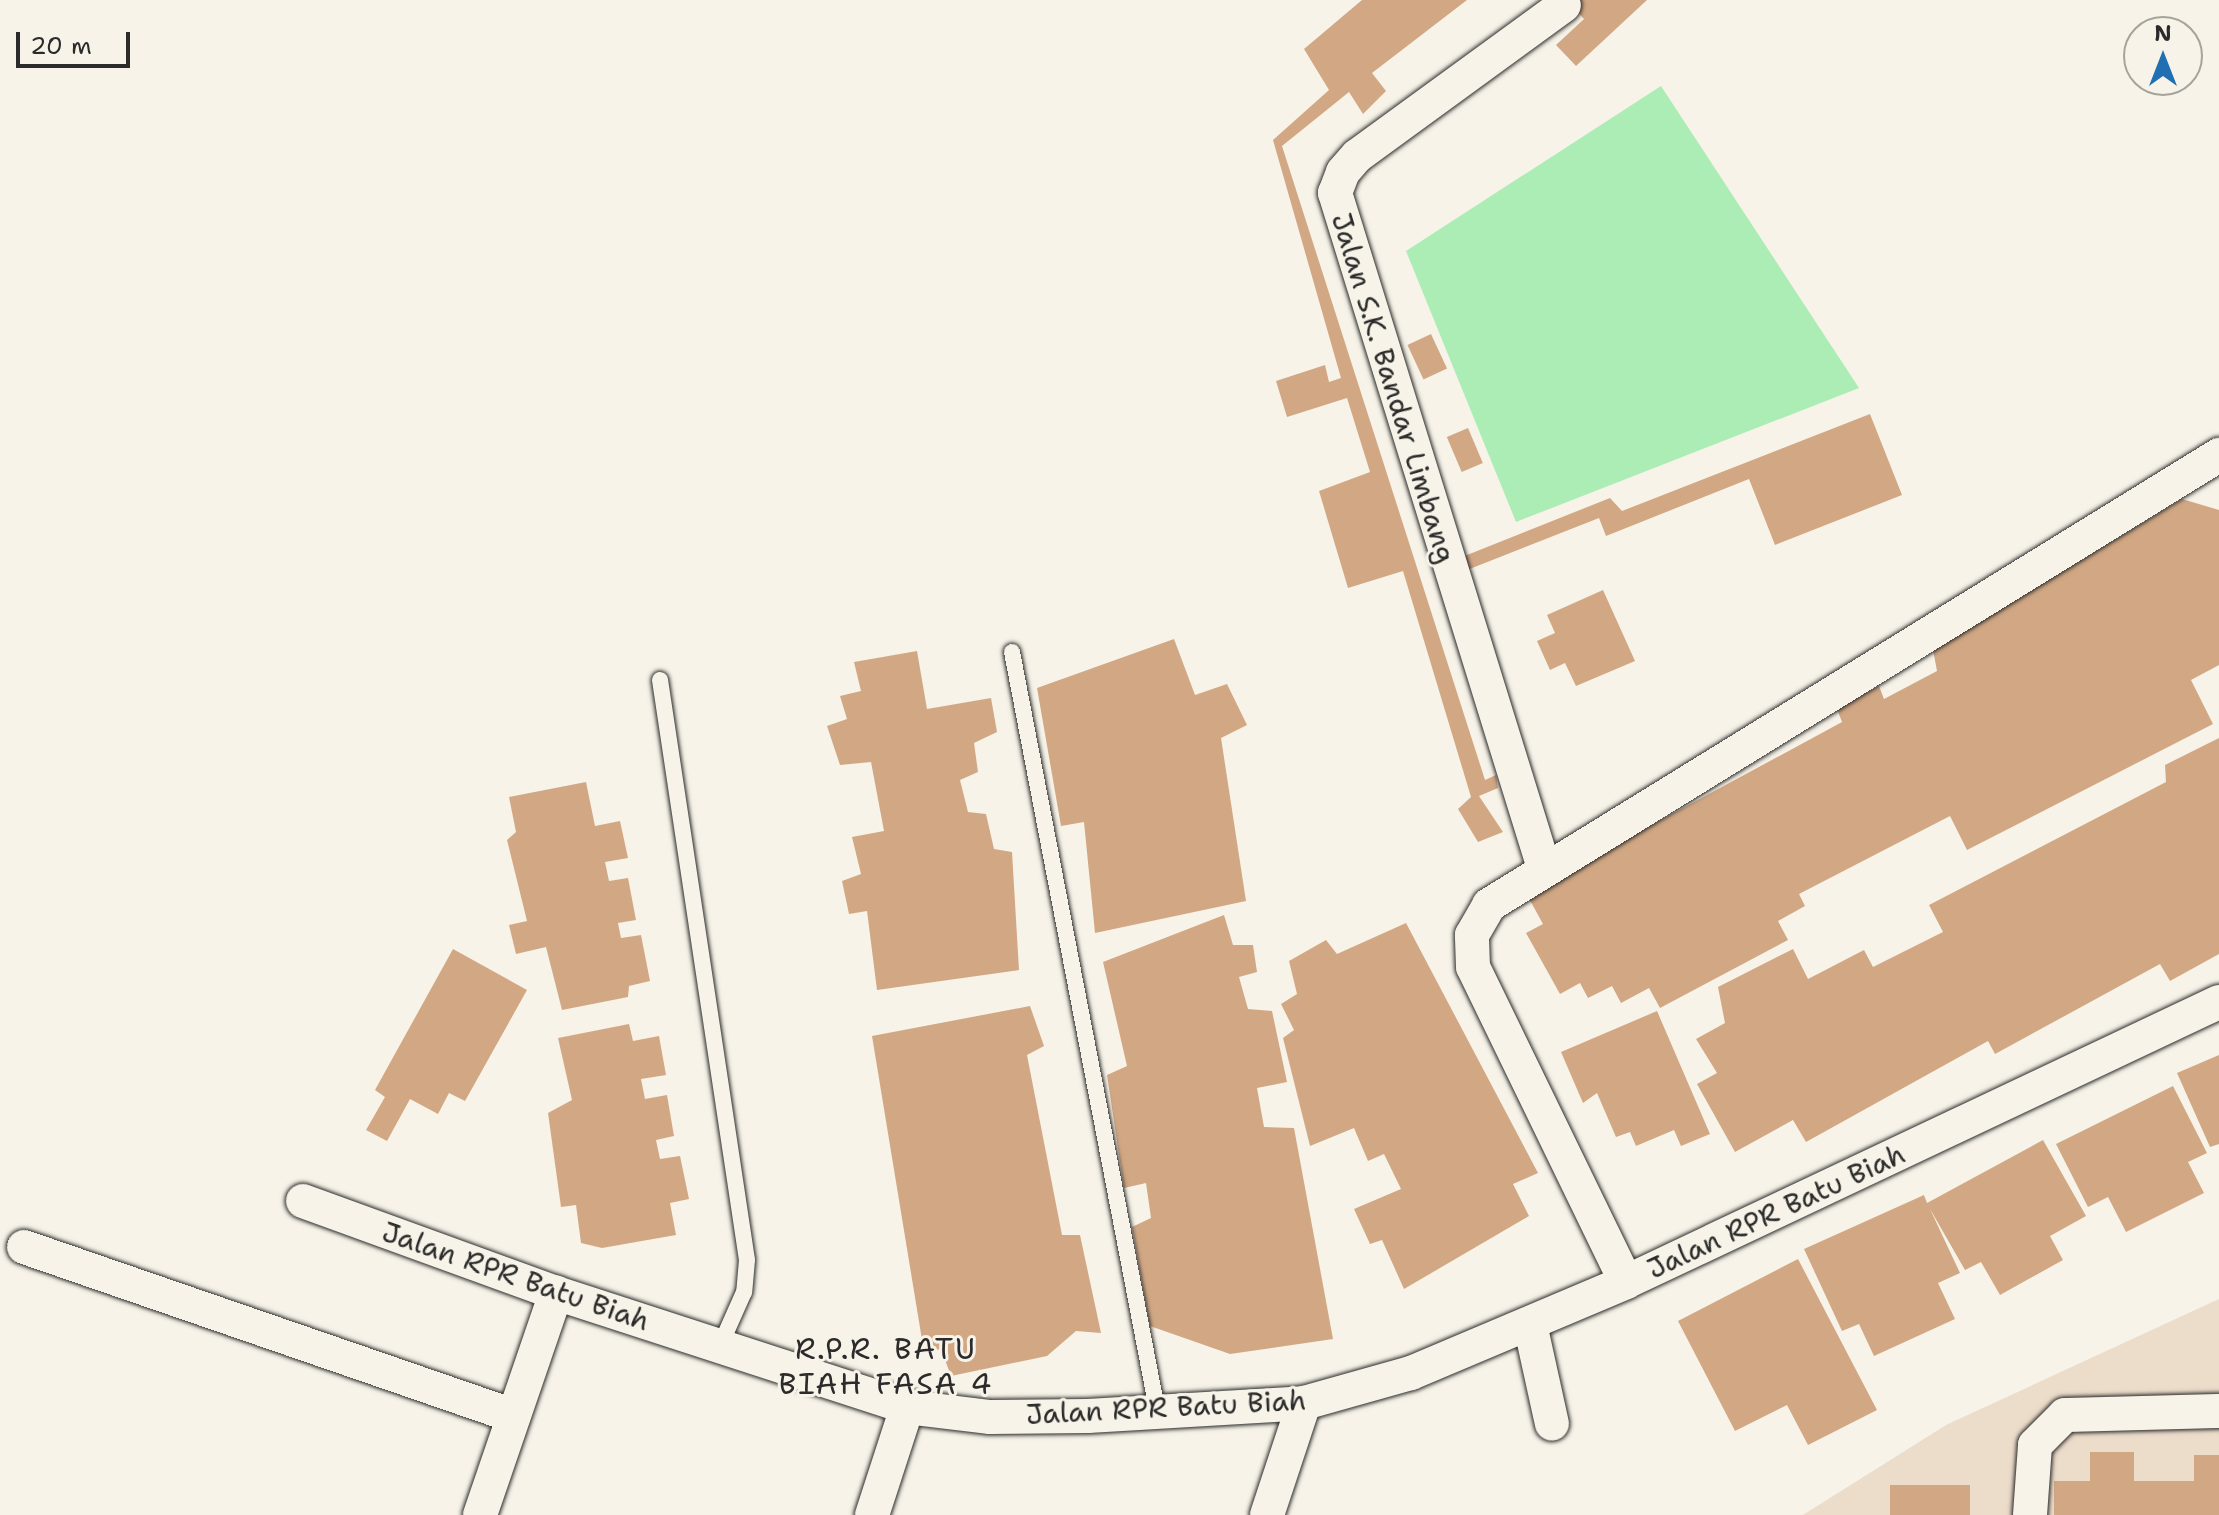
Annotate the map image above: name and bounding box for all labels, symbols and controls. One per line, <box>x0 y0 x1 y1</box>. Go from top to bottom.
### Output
scale bar <box>20 16 134 66</box>
north arrow <box>2123 16 2203 96</box>
text: N <box>2154 19 2172 48</box>
text: 20 m <box>30 30 92 62</box>
street label: Jalan S.K. Bandar Limbang <box>1325 209 1463 567</box>
street label: Jalan RPR Batu Biah <box>1642 1136 1910 1286</box>
street label: Jalan RPR Batu Biah <box>378 1214 654 1338</box>
district label: R.P.R. BATU BIAH FASA 4 <box>778 1331 994 1402</box>
street label: Jalan RPR Batu Biah <box>1025 1383 1307 1431</box>

